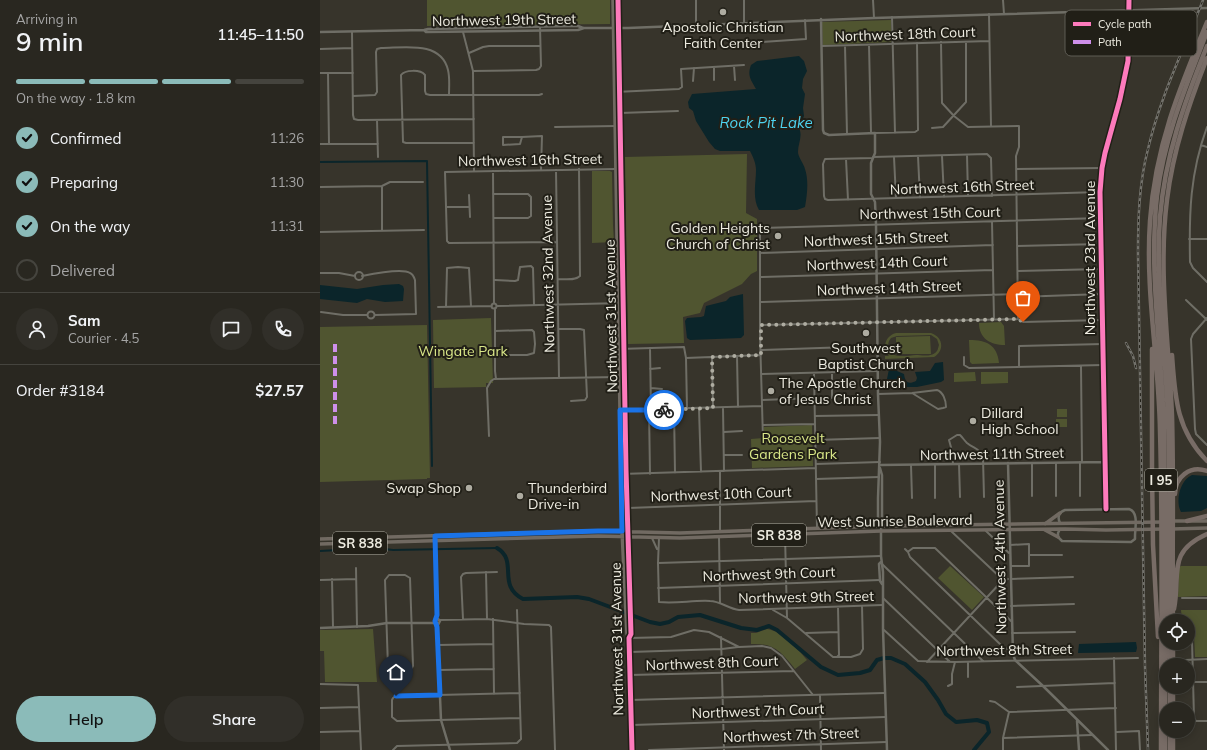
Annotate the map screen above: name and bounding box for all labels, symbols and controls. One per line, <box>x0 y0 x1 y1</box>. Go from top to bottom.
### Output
marker: Apostolic Christian Faith Center <box>718 7 728 17</box>
street label: Northwest 19th Street <box>432 10 576 30</box>
legend <box>1065 10 1197 56</box>
text: Arriving in <box>16 11 78 27</box>
text: Cycle path <box>1098 17 1151 31</box>
place label: Apostolic Christian Faith Center <box>662 18 784 52</box>
street label: Northwest 18th Court <box>834 23 976 45</box>
text: 9 min <box>16 25 84 58</box>
text: 11:45–11:50 <box>217 25 304 44</box>
text: Path <box>1098 35 1122 49</box>
text: On the way · 1.8 km <box>16 90 135 106</box>
water label: Rock Pit Lake <box>719 113 813 132</box>
icon: check <box>16 127 38 149</box>
text: Confirmed <box>50 129 121 148</box>
text: 11:26 <box>270 130 304 146</box>
street label: Northwest 16th Street <box>458 150 602 170</box>
icon: check <box>16 171 38 193</box>
text: Preparing <box>50 173 118 192</box>
text: 11:30 <box>270 174 304 190</box>
street label: Northwest 16th Street <box>890 175 1035 199</box>
street label: Northwest 23rd Avenue <box>1081 181 1099 335</box>
street label: Northwest 32nd Avenue <box>538 195 558 353</box>
street label: Northwest 15th Court <box>859 203 1001 223</box>
icon: check <box>16 215 38 237</box>
text: On the way <box>50 217 130 236</box>
text: 11:31 <box>270 218 304 234</box>
place label: Golden Heights Church of Christ <box>666 219 770 253</box>
street label: Northwest 15th Street <box>804 227 949 251</box>
marker: Golden Heights Church of Christ <box>773 231 783 241</box>
street label: Northwest 31st Avenue <box>601 239 621 393</box>
street label: Northwest 14th Court <box>806 252 948 274</box>
text: Delivered <box>50 261 115 280</box>
street label: Northwest 14th Street <box>817 276 962 300</box>
pin <box>1006 281 1040 322</box>
icon: bag <box>1012 287 1034 309</box>
button: person <box>16 308 58 350</box>
button: chat <box>210 308 252 350</box>
button: phone <box>262 308 304 350</box>
text: Sam <box>68 311 100 330</box>
marker: Southwest Baptist Church <box>861 328 871 338</box>
text: Courier · 4.5 <box>68 330 139 346</box>
place label: Southwest Baptist Church <box>818 339 914 373</box>
park label: Wingate Park <box>418 342 509 360</box>
place label: The Apostle Church of Jesus Christ <box>779 374 906 408</box>
text: Order #3184 <box>16 381 104 400</box>
text: $27.57 <box>255 381 304 400</box>
marker: The Apostle Church of Jesus Christ <box>766 386 776 396</box>
courier <box>644 390 684 430</box>
icon: bike <box>653 399 675 421</box>
place label: Dillard High School <box>981 404 1059 438</box>
marker: Dillard High School <box>968 416 978 426</box>
park label: Roosevelt Gardens Park <box>749 429 838 463</box>
street label: Northwest 11th Street <box>920 444 1064 464</box>
road number: I 95 <box>1145 469 1177 491</box>
place label: Swap Shop <box>387 479 461 497</box>
place label: Thunderbird Drive-in <box>528 479 607 513</box>
street label: Northwest 24th Avenue <box>990 480 1010 634</box>
marker: Swap Shop <box>464 483 474 493</box>
street label: Northwest 10th Court <box>650 483 792 505</box>
marker: Thunderbird Drive-in <box>515 491 525 501</box>
street label: West Sunrise Boulevard <box>817 511 973 531</box>
road number: SR 838 <box>752 524 806 546</box>
road number: SR 838 <box>333 532 387 554</box>
street label: Northwest 31st Avenue <box>607 562 627 716</box>
street label: Northwest 9th Court <box>702 563 836 585</box>
street label: Northwest 9th Street <box>738 587 874 607</box>
map controls <box>1159 614 1195 738</box>
button: locate <box>1159 614 1195 650</box>
street label: Northwest 8th Street <box>936 640 1072 660</box>
street label: Northwest 8th Court <box>645 652 779 674</box>
pin <box>379 655 413 696</box>
button: + <box>1159 658 1195 694</box>
icon: home <box>385 661 407 683</box>
button: Help <box>16 696 156 742</box>
button: Share <box>164 696 304 742</box>
street label: Northwest 7th Court <box>691 700 825 722</box>
button: − <box>1159 702 1195 738</box>
street label: Northwest 7th Street <box>723 724 859 746</box>

